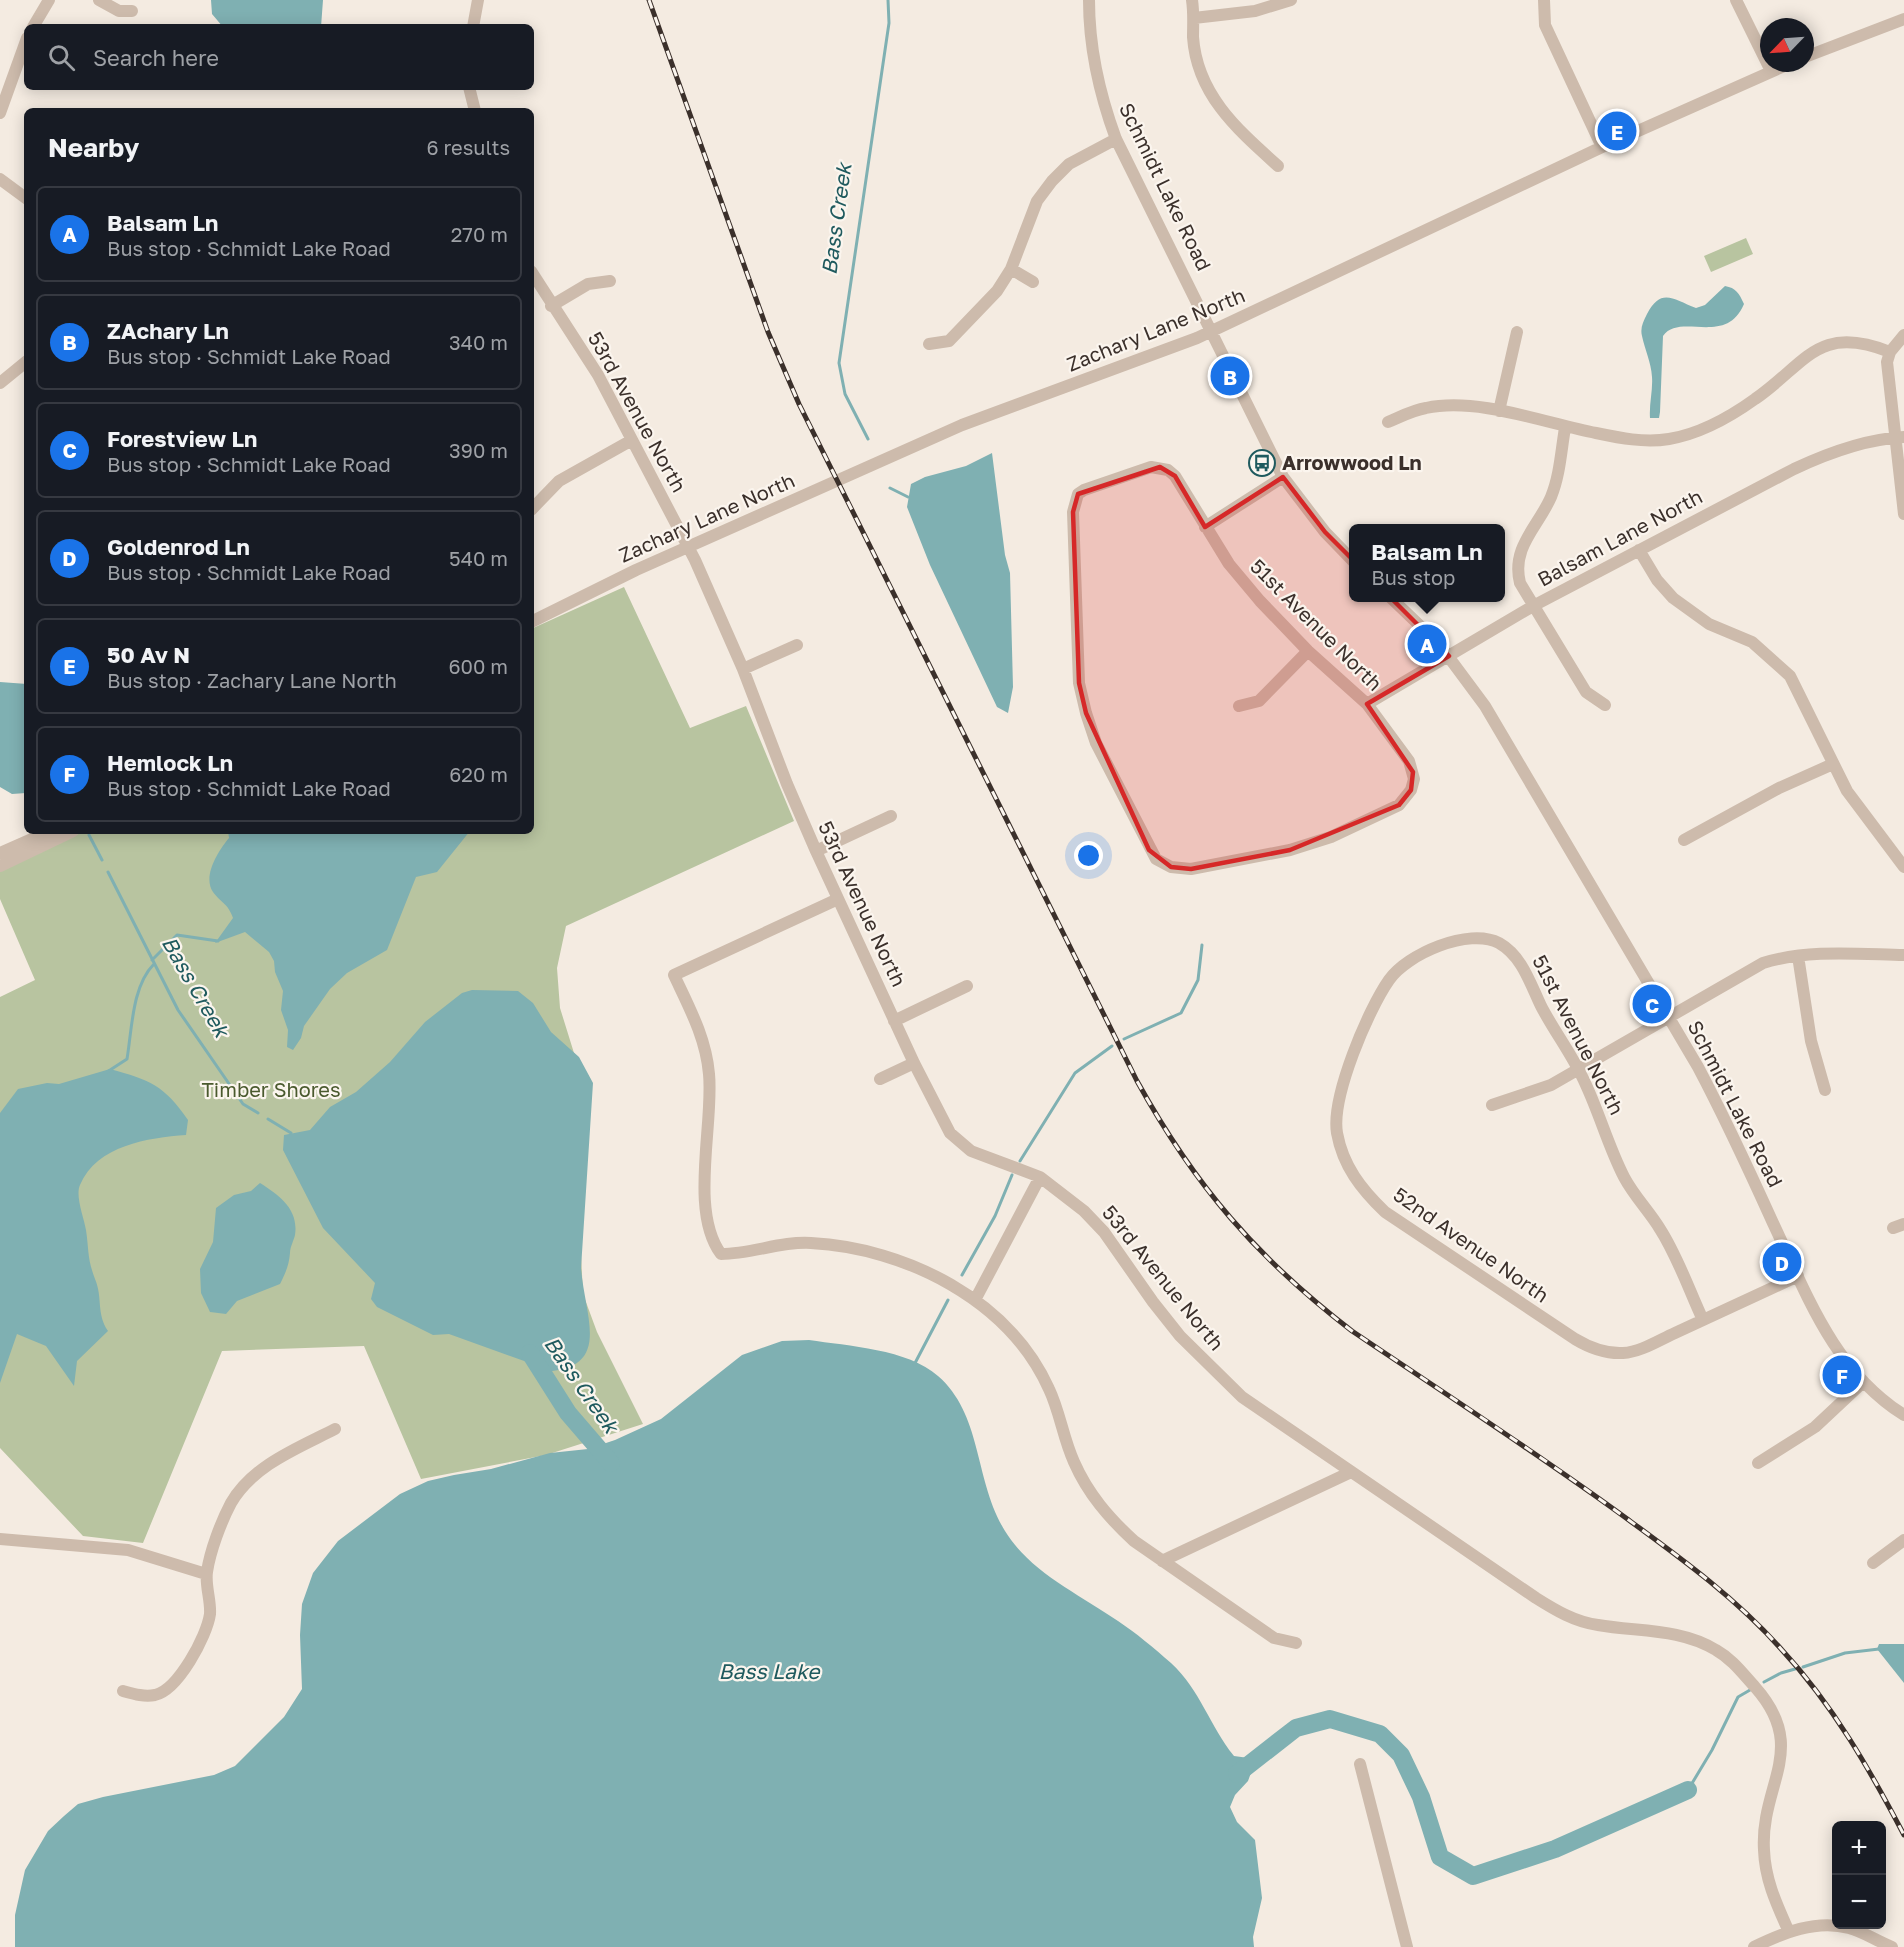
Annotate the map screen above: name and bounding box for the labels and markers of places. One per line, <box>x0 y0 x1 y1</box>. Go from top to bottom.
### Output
pin: E <box>1598 108 1636 154</box>
pin: B <box>1210 354 1250 398</box>
bus stop icon: Arrowwood Ln <box>1247 448 1277 478</box>
place label: Arrowwood Ln <box>1282 450 1422 474</box>
pin: A <box>1408 622 1446 666</box>
pin: C <box>1632 982 1672 1026</box>
pin: D <box>1762 1240 1802 1284</box>
pin: F <box>1822 1352 1862 1398</box>

